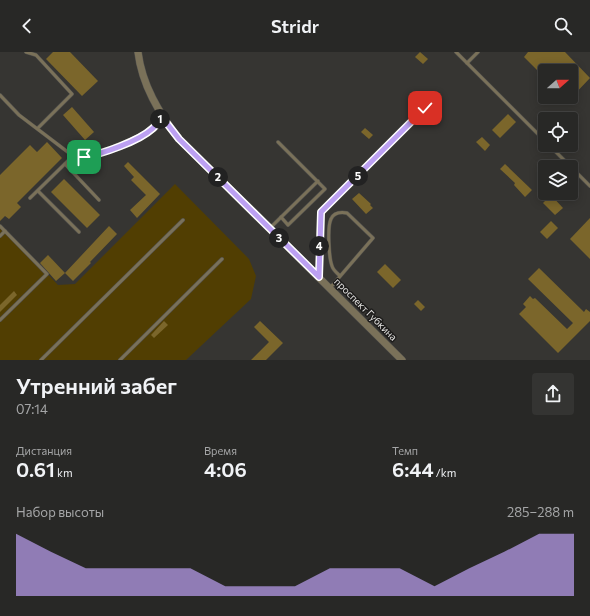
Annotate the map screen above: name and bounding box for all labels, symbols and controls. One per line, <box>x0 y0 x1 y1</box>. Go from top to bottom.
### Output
icon: back <box>16 15 38 37</box>
text: Stridr <box>271 15 319 37</box>
icon: search <box>552 15 574 37</box>
north arrow <box>538 64 578 104</box>
map controls <box>538 64 578 200</box>
pin <box>408 91 442 125</box>
icon: check <box>414 97 436 119</box>
pin: 1 <box>150 109 170 129</box>
text: 1 <box>158 112 162 125</box>
button: locate <box>538 112 578 152</box>
pin <box>67 140 101 174</box>
icon: arrive <box>73 146 95 168</box>
button: layers <box>538 160 578 200</box>
pin: 5 <box>348 166 368 186</box>
pin: 2 <box>208 167 228 187</box>
text: 5 <box>355 169 361 182</box>
text: 2 <box>215 170 221 183</box>
pin: 3 <box>269 228 289 248</box>
text: 3 <box>276 231 282 244</box>
pin: 4 <box>309 236 329 256</box>
text: 4 <box>316 239 322 252</box>
street label: проспект Губкина <box>332 275 400 343</box>
text: Утренний забег <box>16 372 177 399</box>
button: share <box>532 373 574 415</box>
text: 07:14 <box>16 401 48 417</box>
text: Дистанция <box>16 444 72 457</box>
text: Время <box>204 444 237 457</box>
text: Темп <box>392 444 418 457</box>
text: 0.61 <box>16 457 55 481</box>
text: 4:06 <box>204 457 247 481</box>
text: 6:44 <box>392 457 434 481</box>
text: km <box>55 466 73 479</box>
text: /km <box>434 466 456 479</box>
text: Набор высоты <box>16 504 104 520</box>
text: 285–288 m <box>507 504 574 520</box>

